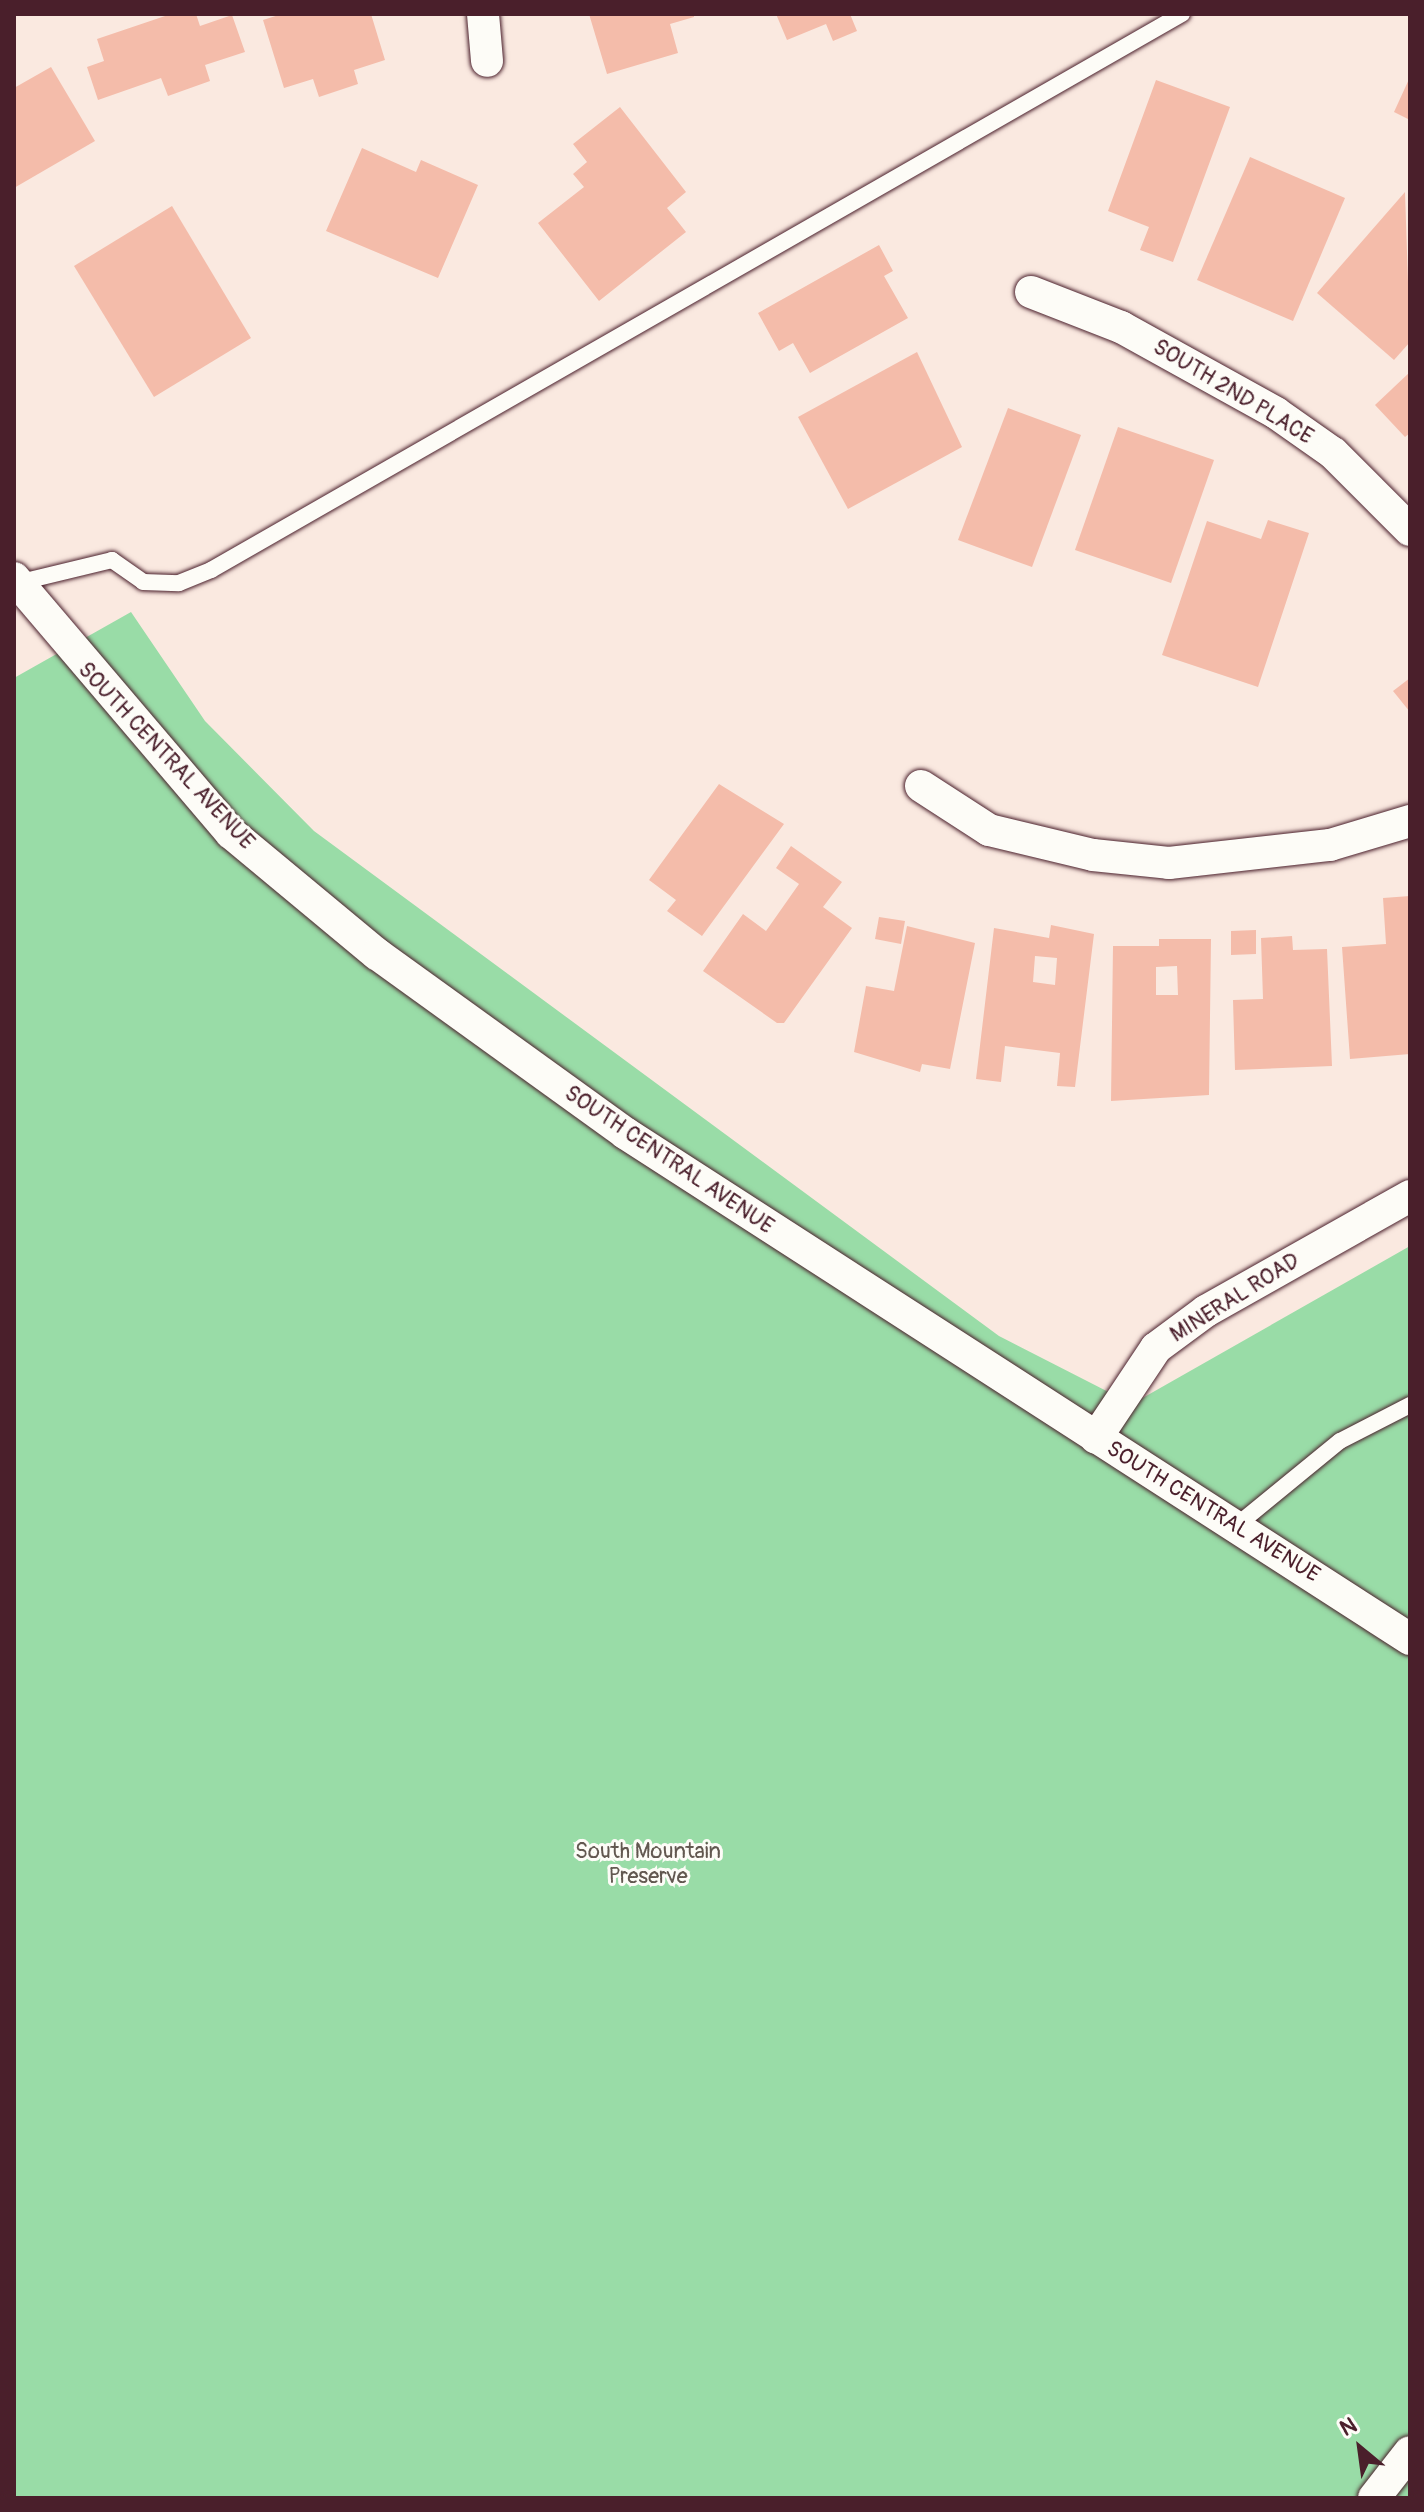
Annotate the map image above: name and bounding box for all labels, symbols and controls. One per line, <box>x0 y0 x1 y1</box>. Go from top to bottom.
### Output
street label: SOUTH 2ND PLACE <box>1148 334 1318 450</box>
street label: SOUTH CENTRAL AVENUE <box>72 657 260 855</box>
street label: SOUTH CENTRAL AVENUE <box>559 1080 779 1240</box>
street label: MINERAL ROAD <box>1166 1248 1304 1348</box>
street label: SOUTH CENTRAL AVENUE <box>1102 1436 1324 1588</box>
park label: South Mountain Preserve <box>575 1838 721 1890</box>
north arrow <box>1320 2408 1400 2488</box>
text: N <box>1335 2411 1362 2443</box>

